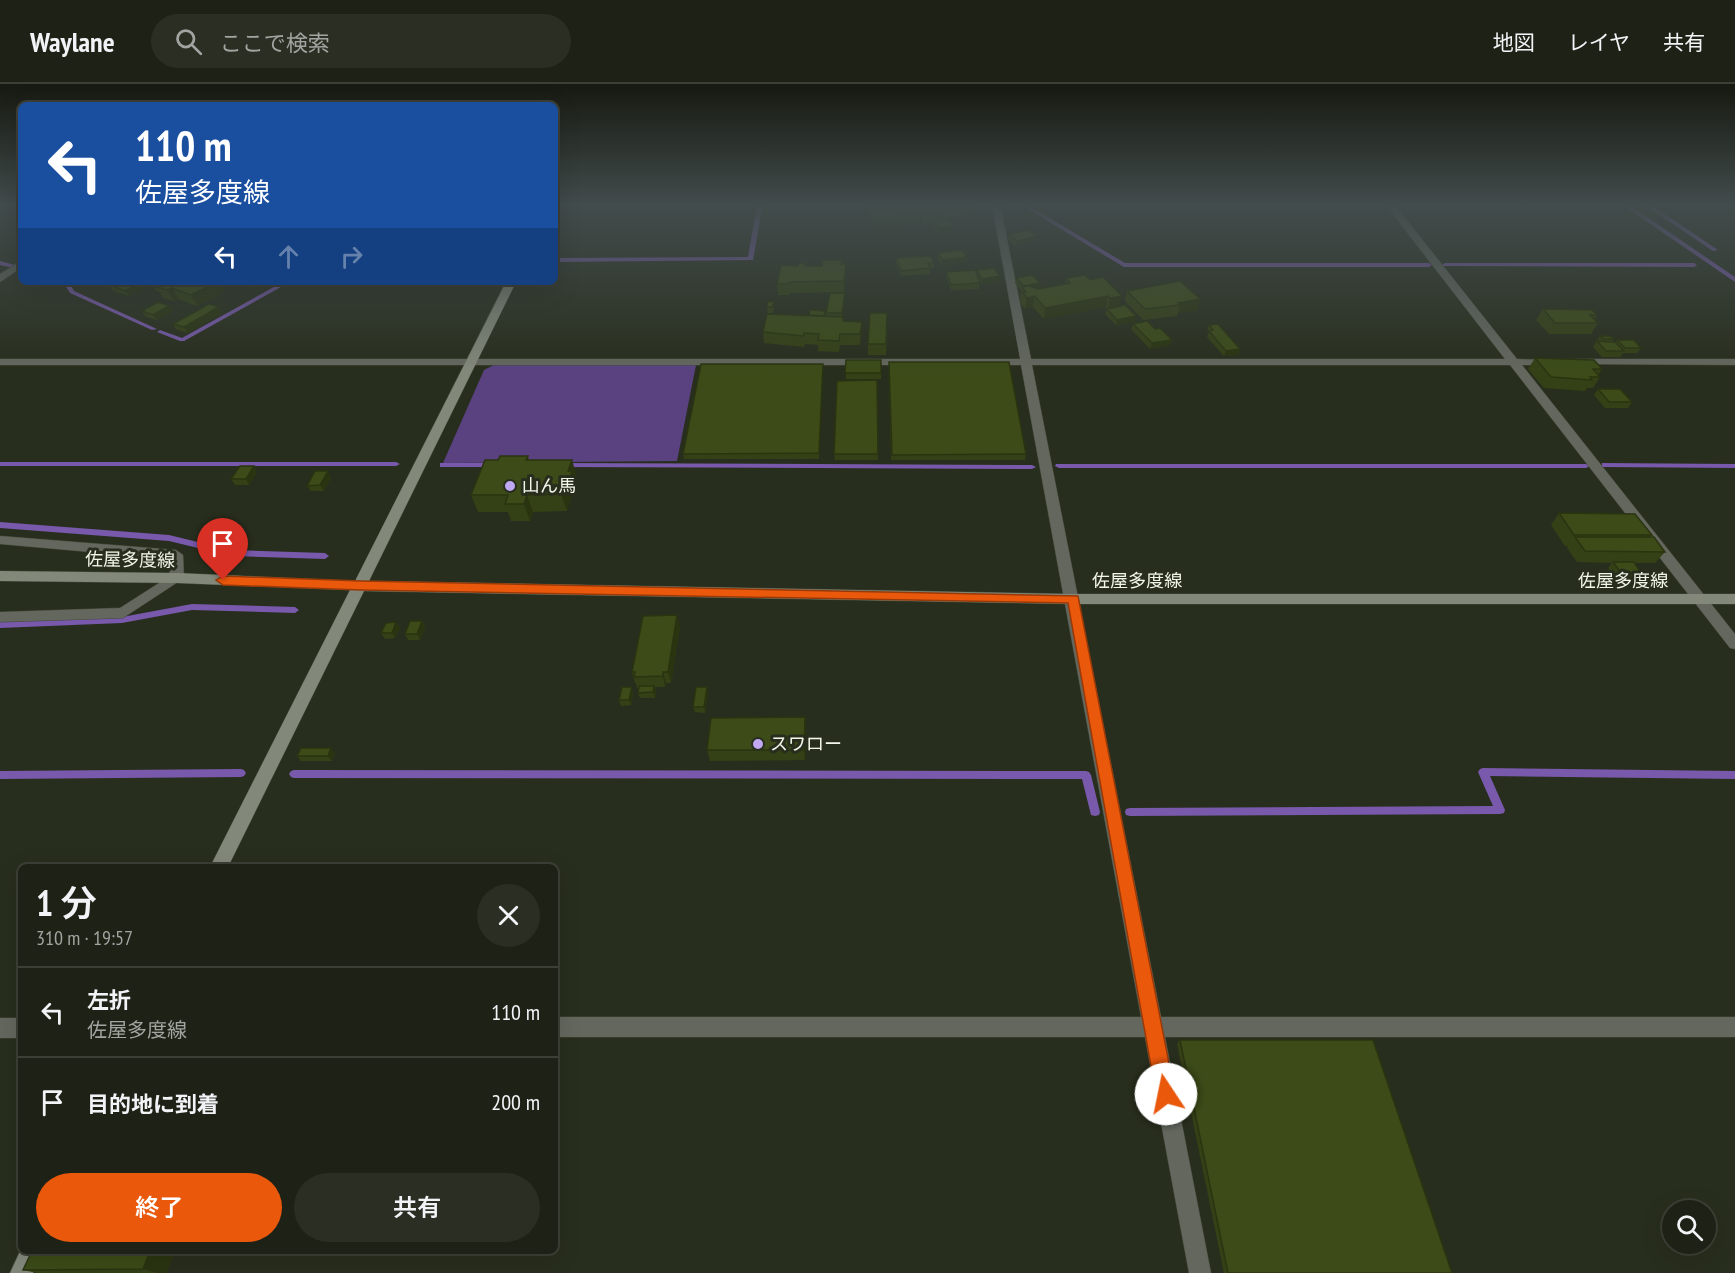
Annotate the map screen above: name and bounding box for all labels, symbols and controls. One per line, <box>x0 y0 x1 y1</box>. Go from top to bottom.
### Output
search box <box>151 14 571 68</box>
text: Waylane <box>30 23 115 60</box>
icon: search <box>172 25 205 58</box>
text: ここで検索 <box>220 29 330 57</box>
text: 地図 <box>1493 29 1535 56</box>
text: レイヤ <box>1568 29 1630 56</box>
text: 共有 <box>1663 29 1705 56</box>
text: 110 m <box>135 118 232 173</box>
icon: left <box>36 126 114 204</box>
text: 佐屋多度線 <box>135 175 270 209</box>
icon: left <box>209 240 242 273</box>
icon: ahead <box>272 240 305 273</box>
icon: right <box>335 240 368 273</box>
place label: 山ん馬 <box>522 474 576 497</box>
marker: 山ん馬 <box>503 479 517 493</box>
pin <box>197 518 248 580</box>
icon: arrive <box>206 527 239 560</box>
street label: 佐屋多度線 <box>85 547 175 572</box>
street label: 佐屋多度線 <box>1092 569 1182 592</box>
street label: 佐屋多度線 <box>1578 569 1668 592</box>
place label: スワロー <box>770 732 842 755</box>
marker: スワロー <box>751 737 765 751</box>
text: 1 分 <box>36 879 97 926</box>
button: close <box>477 884 540 947</box>
text: 310 m · 19:57 <box>36 925 133 951</box>
text: 左折 <box>87 986 131 1014</box>
icon: left <box>36 996 69 1029</box>
text: 110 m <box>491 998 540 1026</box>
text: 佐屋多度線 <box>87 1017 187 1043</box>
position arrow <box>1134 1062 1198 1126</box>
icon: arrive <box>36 1086 69 1119</box>
text: 200 m <box>491 1088 540 1116</box>
text: 目的地に到着 <box>87 1090 219 1118</box>
button: 終了 <box>36 1173 282 1242</box>
button: 共有 <box>294 1173 540 1242</box>
map controls <box>1662 1200 1716 1254</box>
button: search <box>1662 1200 1716 1254</box>

